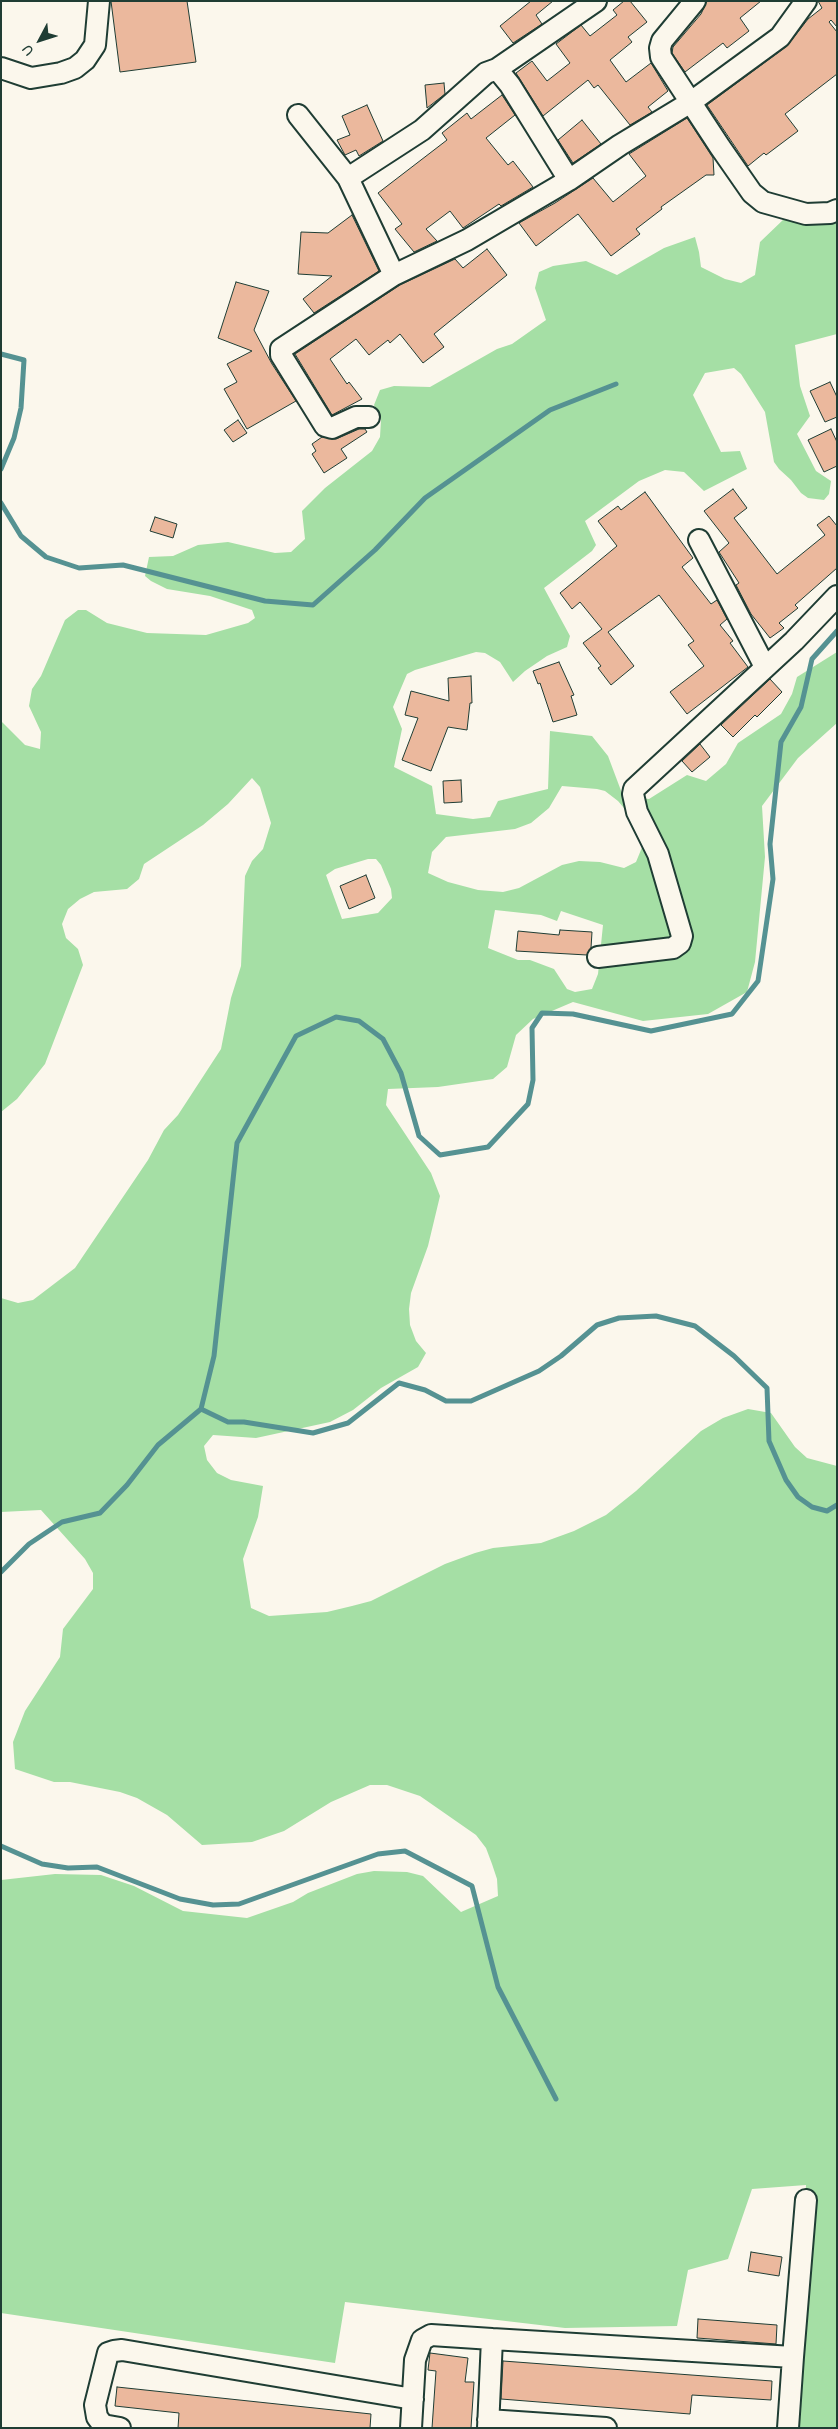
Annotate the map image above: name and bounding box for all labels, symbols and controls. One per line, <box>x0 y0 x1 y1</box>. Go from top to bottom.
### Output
north arrow <box>15 15 65 65</box>
text: U <box>19 41 38 59</box>

